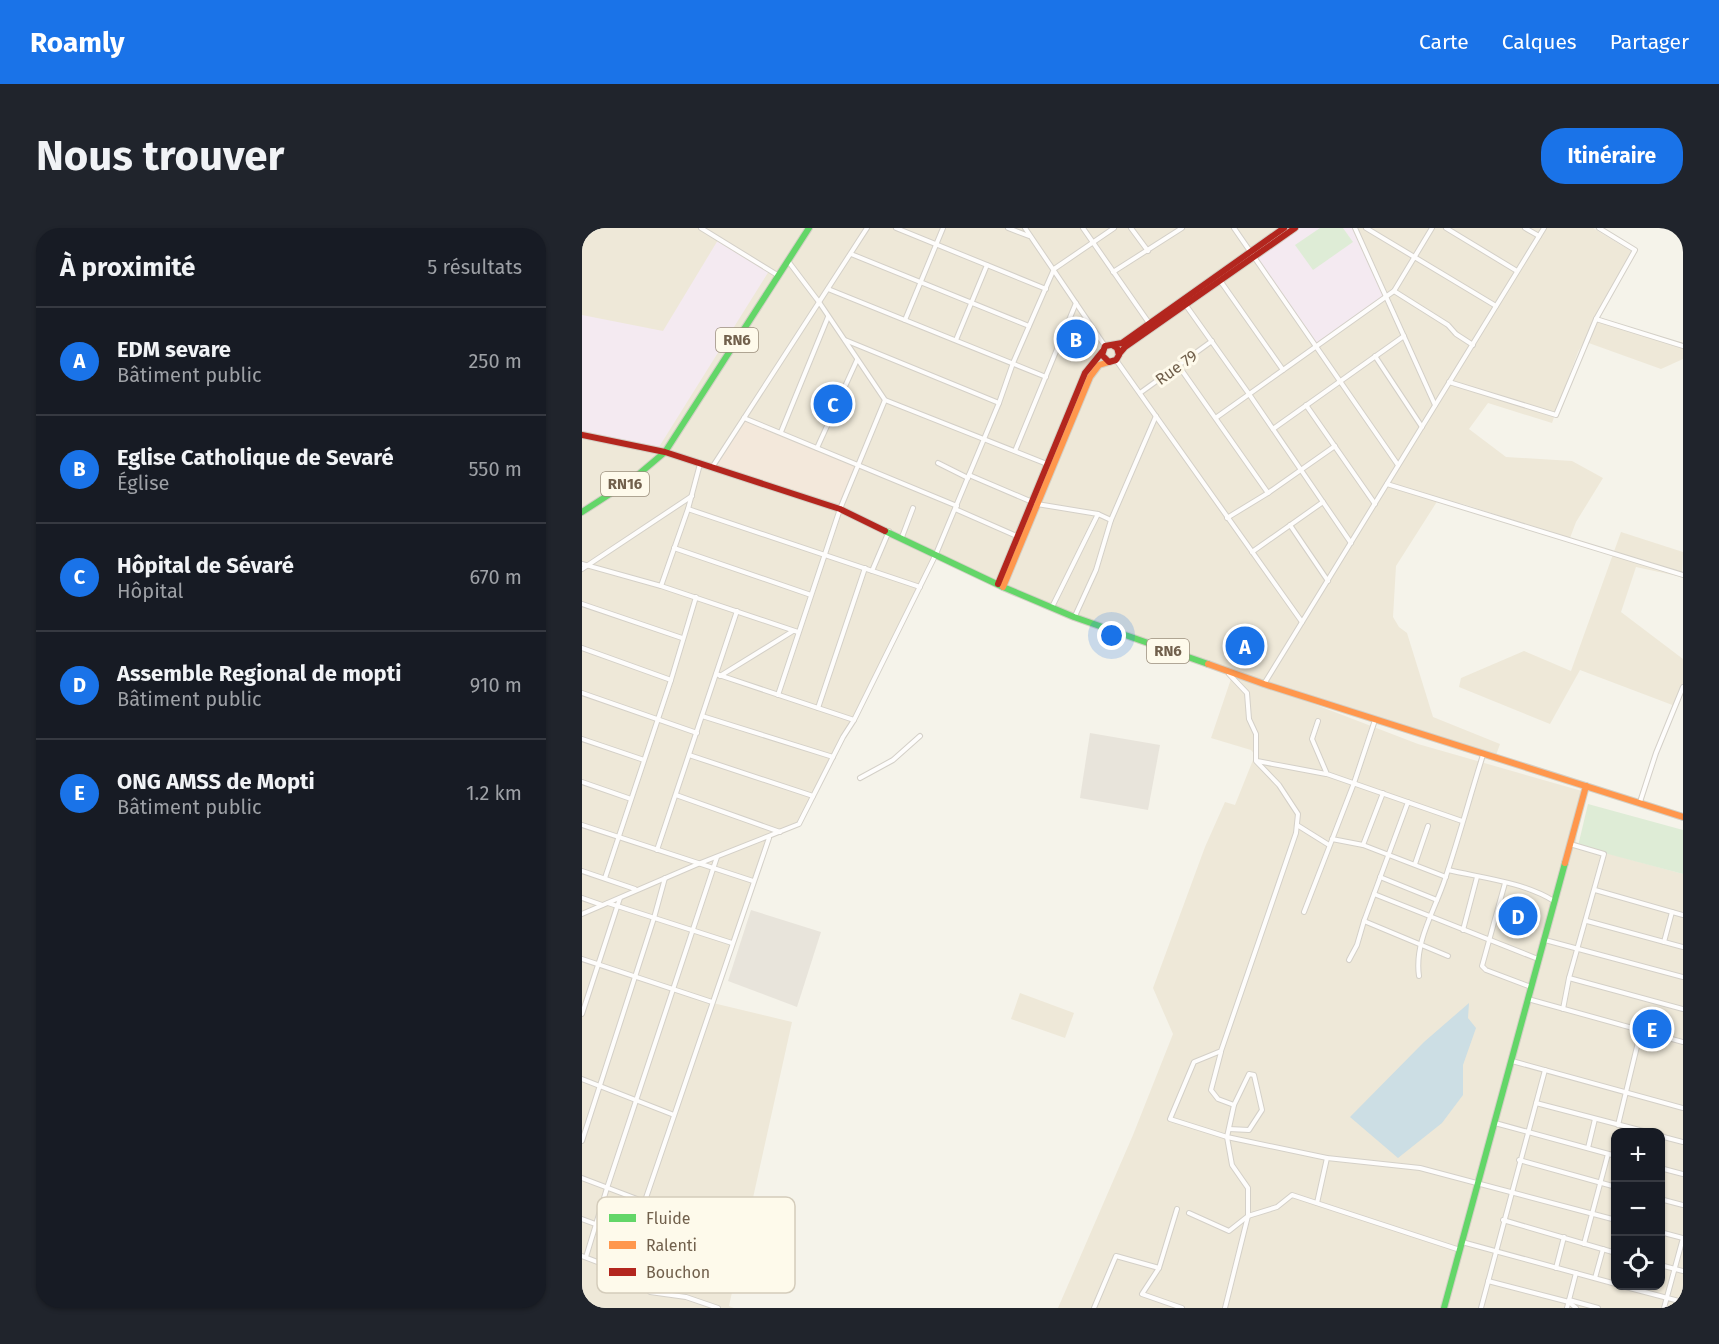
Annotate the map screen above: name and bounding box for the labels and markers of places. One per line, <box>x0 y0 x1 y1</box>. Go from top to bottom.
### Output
pin: B <box>1056 316 1096 362</box>
pin: C <box>814 382 852 426</box>
pin: A <box>1226 624 1264 668</box>
pin: D <box>1498 894 1538 938</box>
pin: E <box>1632 1006 1672 1052</box>

